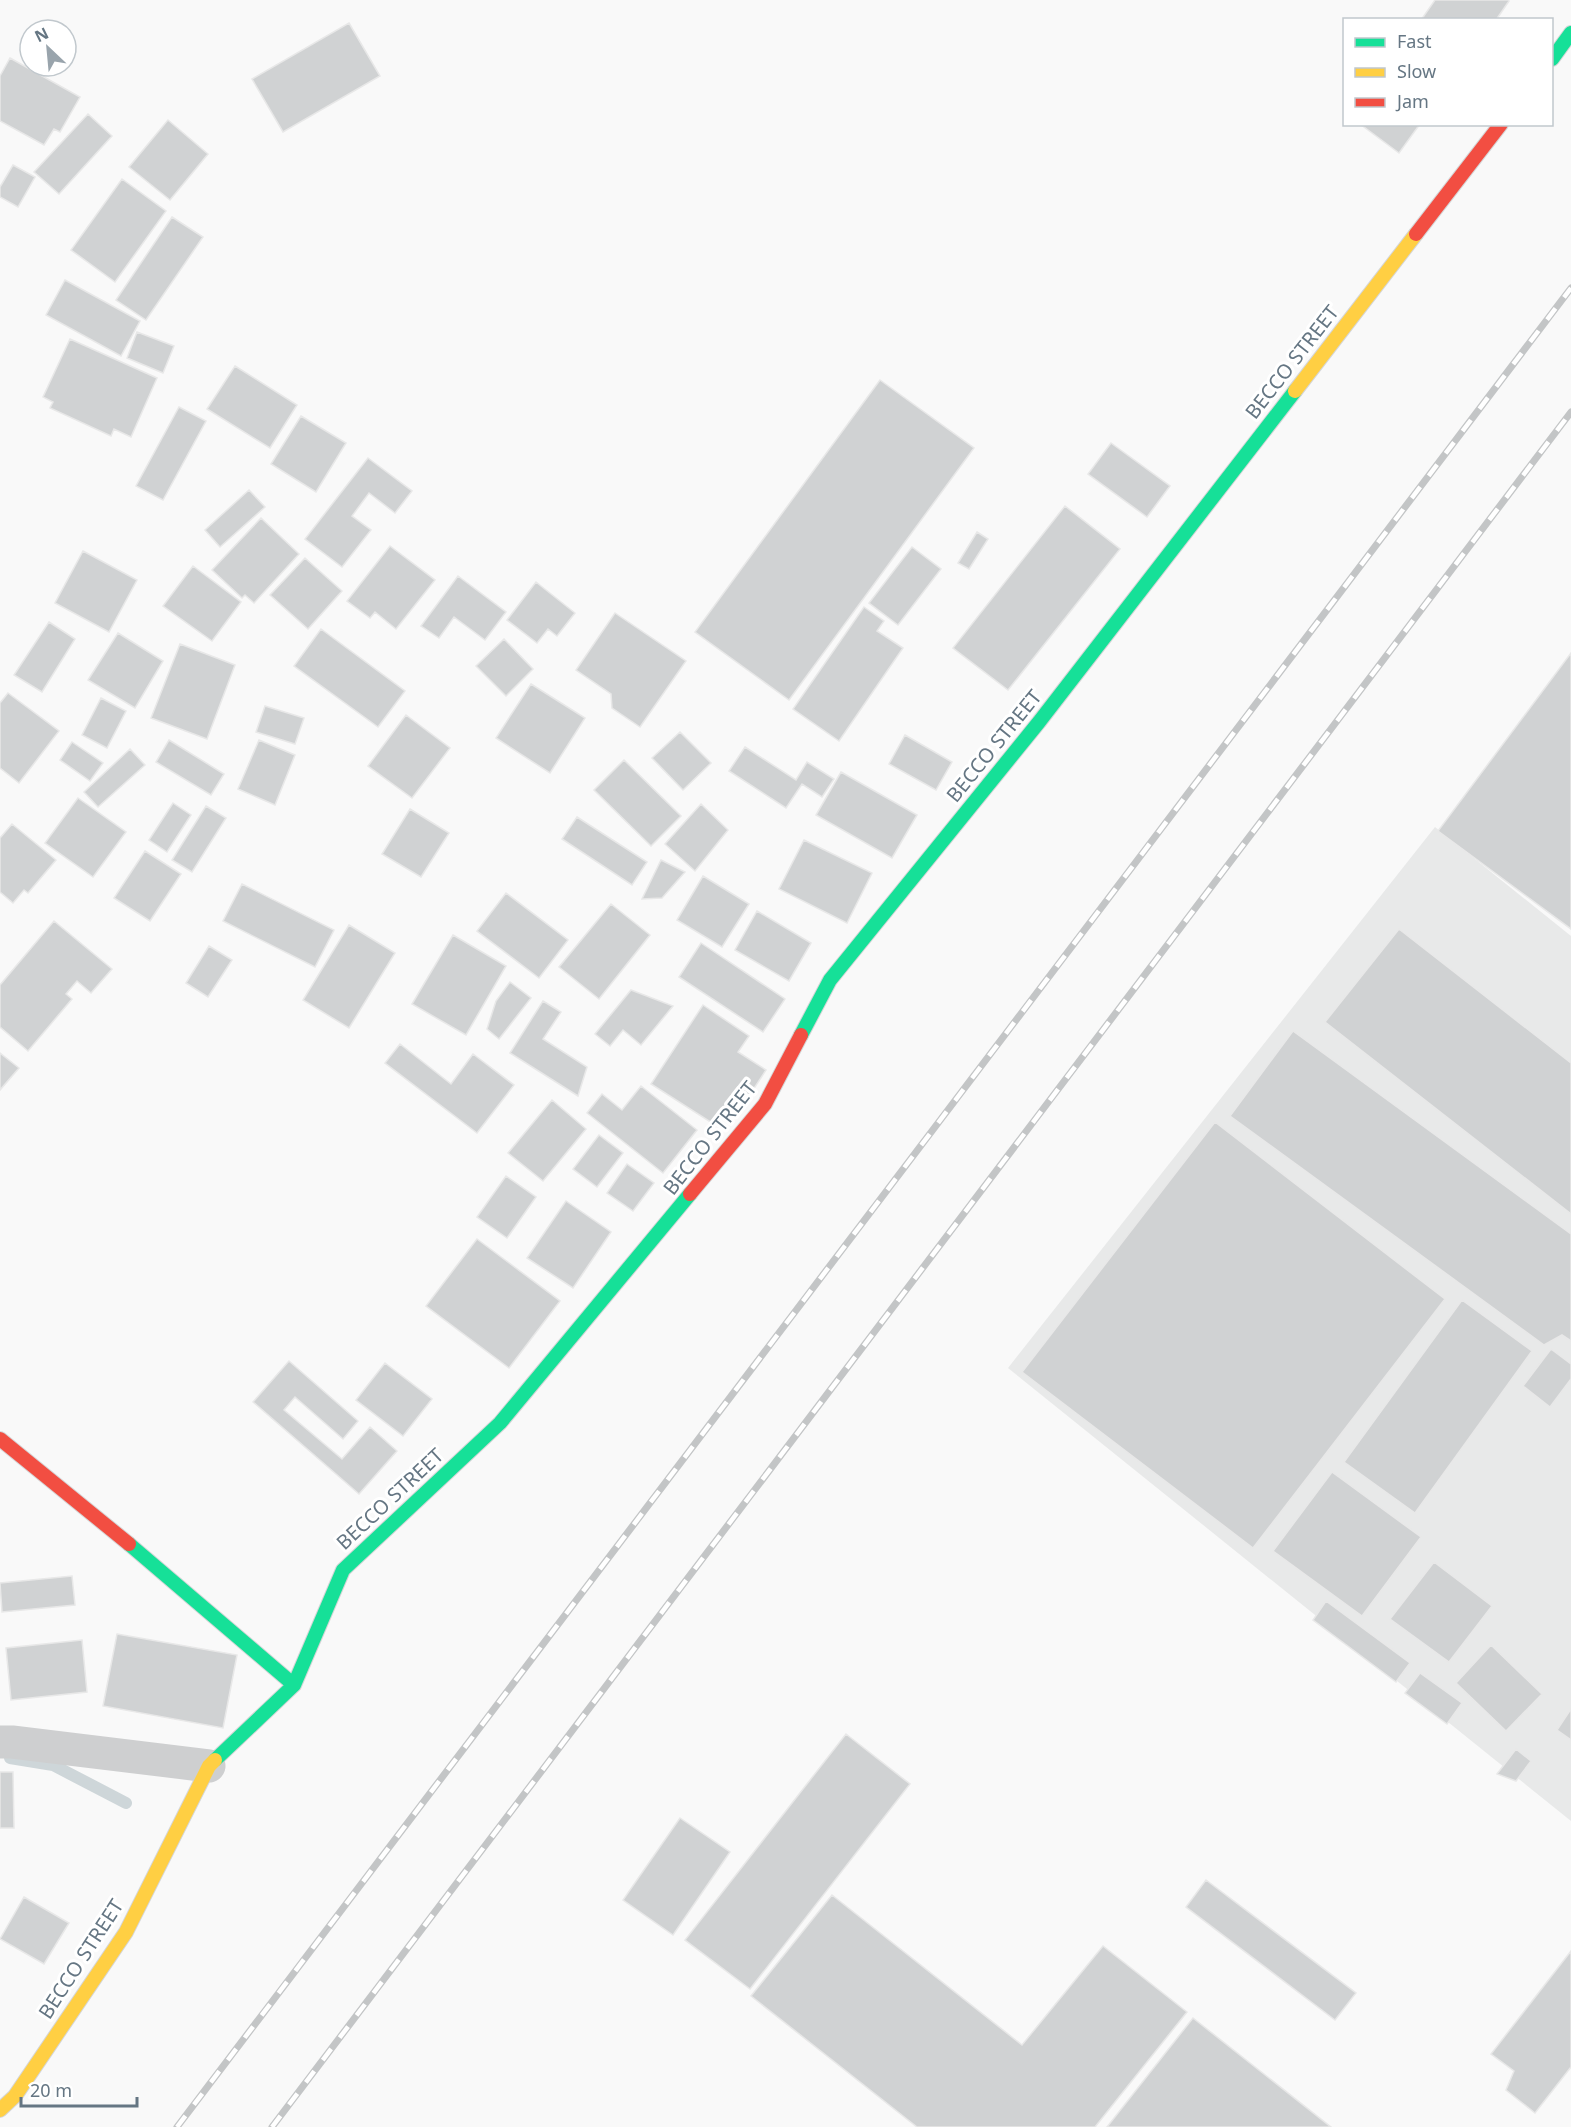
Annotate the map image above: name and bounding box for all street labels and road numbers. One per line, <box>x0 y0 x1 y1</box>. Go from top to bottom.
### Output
street label: BECCO STREET <box>1239 299 1345 424</box>
street label: BECCO STREET <box>940 684 1047 808</box>
street label: BECCO STREET <box>657 1075 763 1200</box>
street label: BECCO STREET <box>330 1442 449 1555</box>
street label: BECCO STREET <box>32 1894 129 2024</box>

